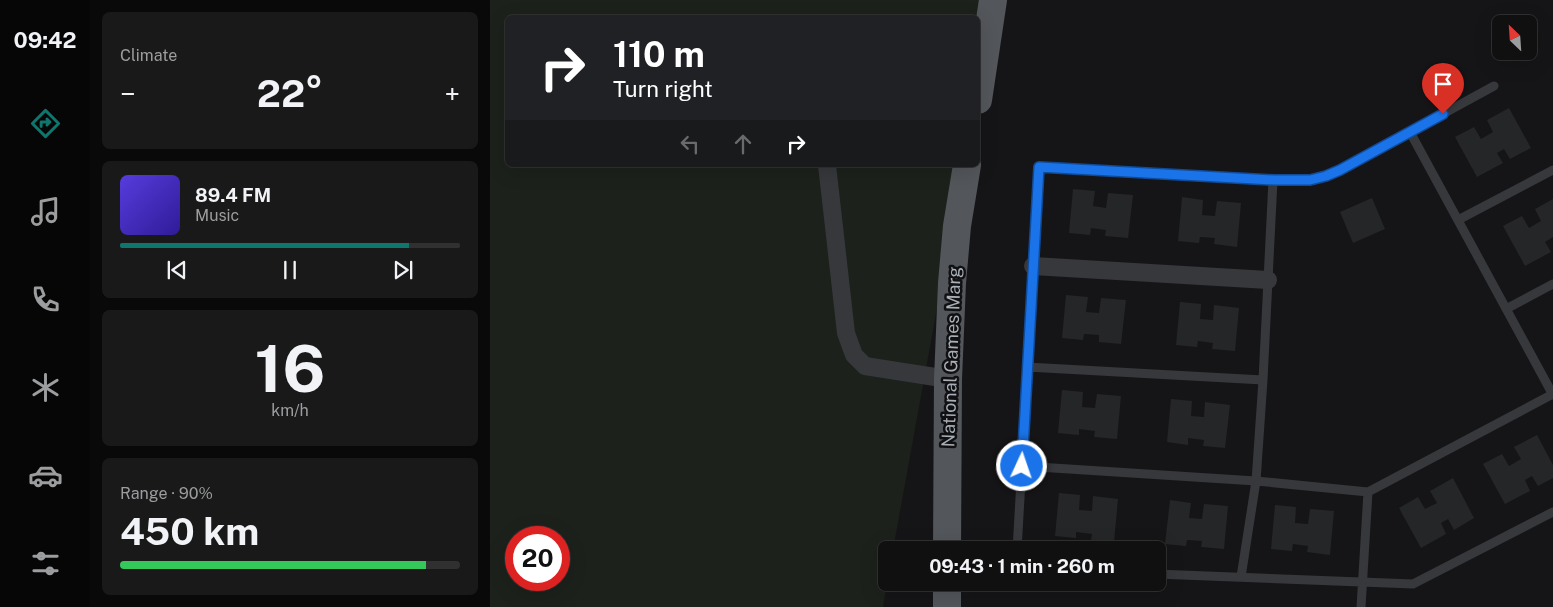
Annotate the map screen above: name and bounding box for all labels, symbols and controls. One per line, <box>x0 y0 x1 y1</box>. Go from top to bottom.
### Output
north arrow <box>1492 15 1538 60</box>
map controls <box>1492 15 1537 60</box>
text: 09:42 <box>14 27 76 53</box>
text: 110 m <box>613 34 705 75</box>
icon: right <box>530 35 595 100</box>
text: Climate <box>120 46 177 65</box>
pin <box>1422 63 1464 114</box>
icon: arrive <box>1429 70 1457 98</box>
text: 22° <box>257 71 323 116</box>
text: Turn right <box>613 76 713 102</box>
text: − <box>120 77 136 110</box>
text: + <box>444 77 460 110</box>
icon: directions <box>28 106 63 141</box>
icon: left <box>676 130 704 158</box>
icon: ahead <box>729 130 757 158</box>
icon: right <box>782 130 810 158</box>
text: 89.4 FM <box>195 184 271 206</box>
icon: music <box>28 194 63 229</box>
text: Music <box>195 206 239 225</box>
icon: previous <box>163 256 191 284</box>
icon: pause <box>276 256 304 284</box>
icon: next <box>389 256 417 284</box>
street label: National Games Marg <box>937 266 965 448</box>
icon: phone <box>28 282 63 317</box>
text: 16 <box>255 330 325 407</box>
icon: climate <box>28 370 63 405</box>
text: km/h <box>271 401 309 420</box>
position arrow <box>995 439 1047 491</box>
icon: car <box>28 458 63 493</box>
text: Range · 90% <box>120 484 213 503</box>
text: 450 km <box>120 509 259 554</box>
speed limit sign: 20 <box>505 526 570 591</box>
icon: filters <box>28 546 63 581</box>
text: 09:43 · 1 min · 260 m <box>929 555 1115 577</box>

